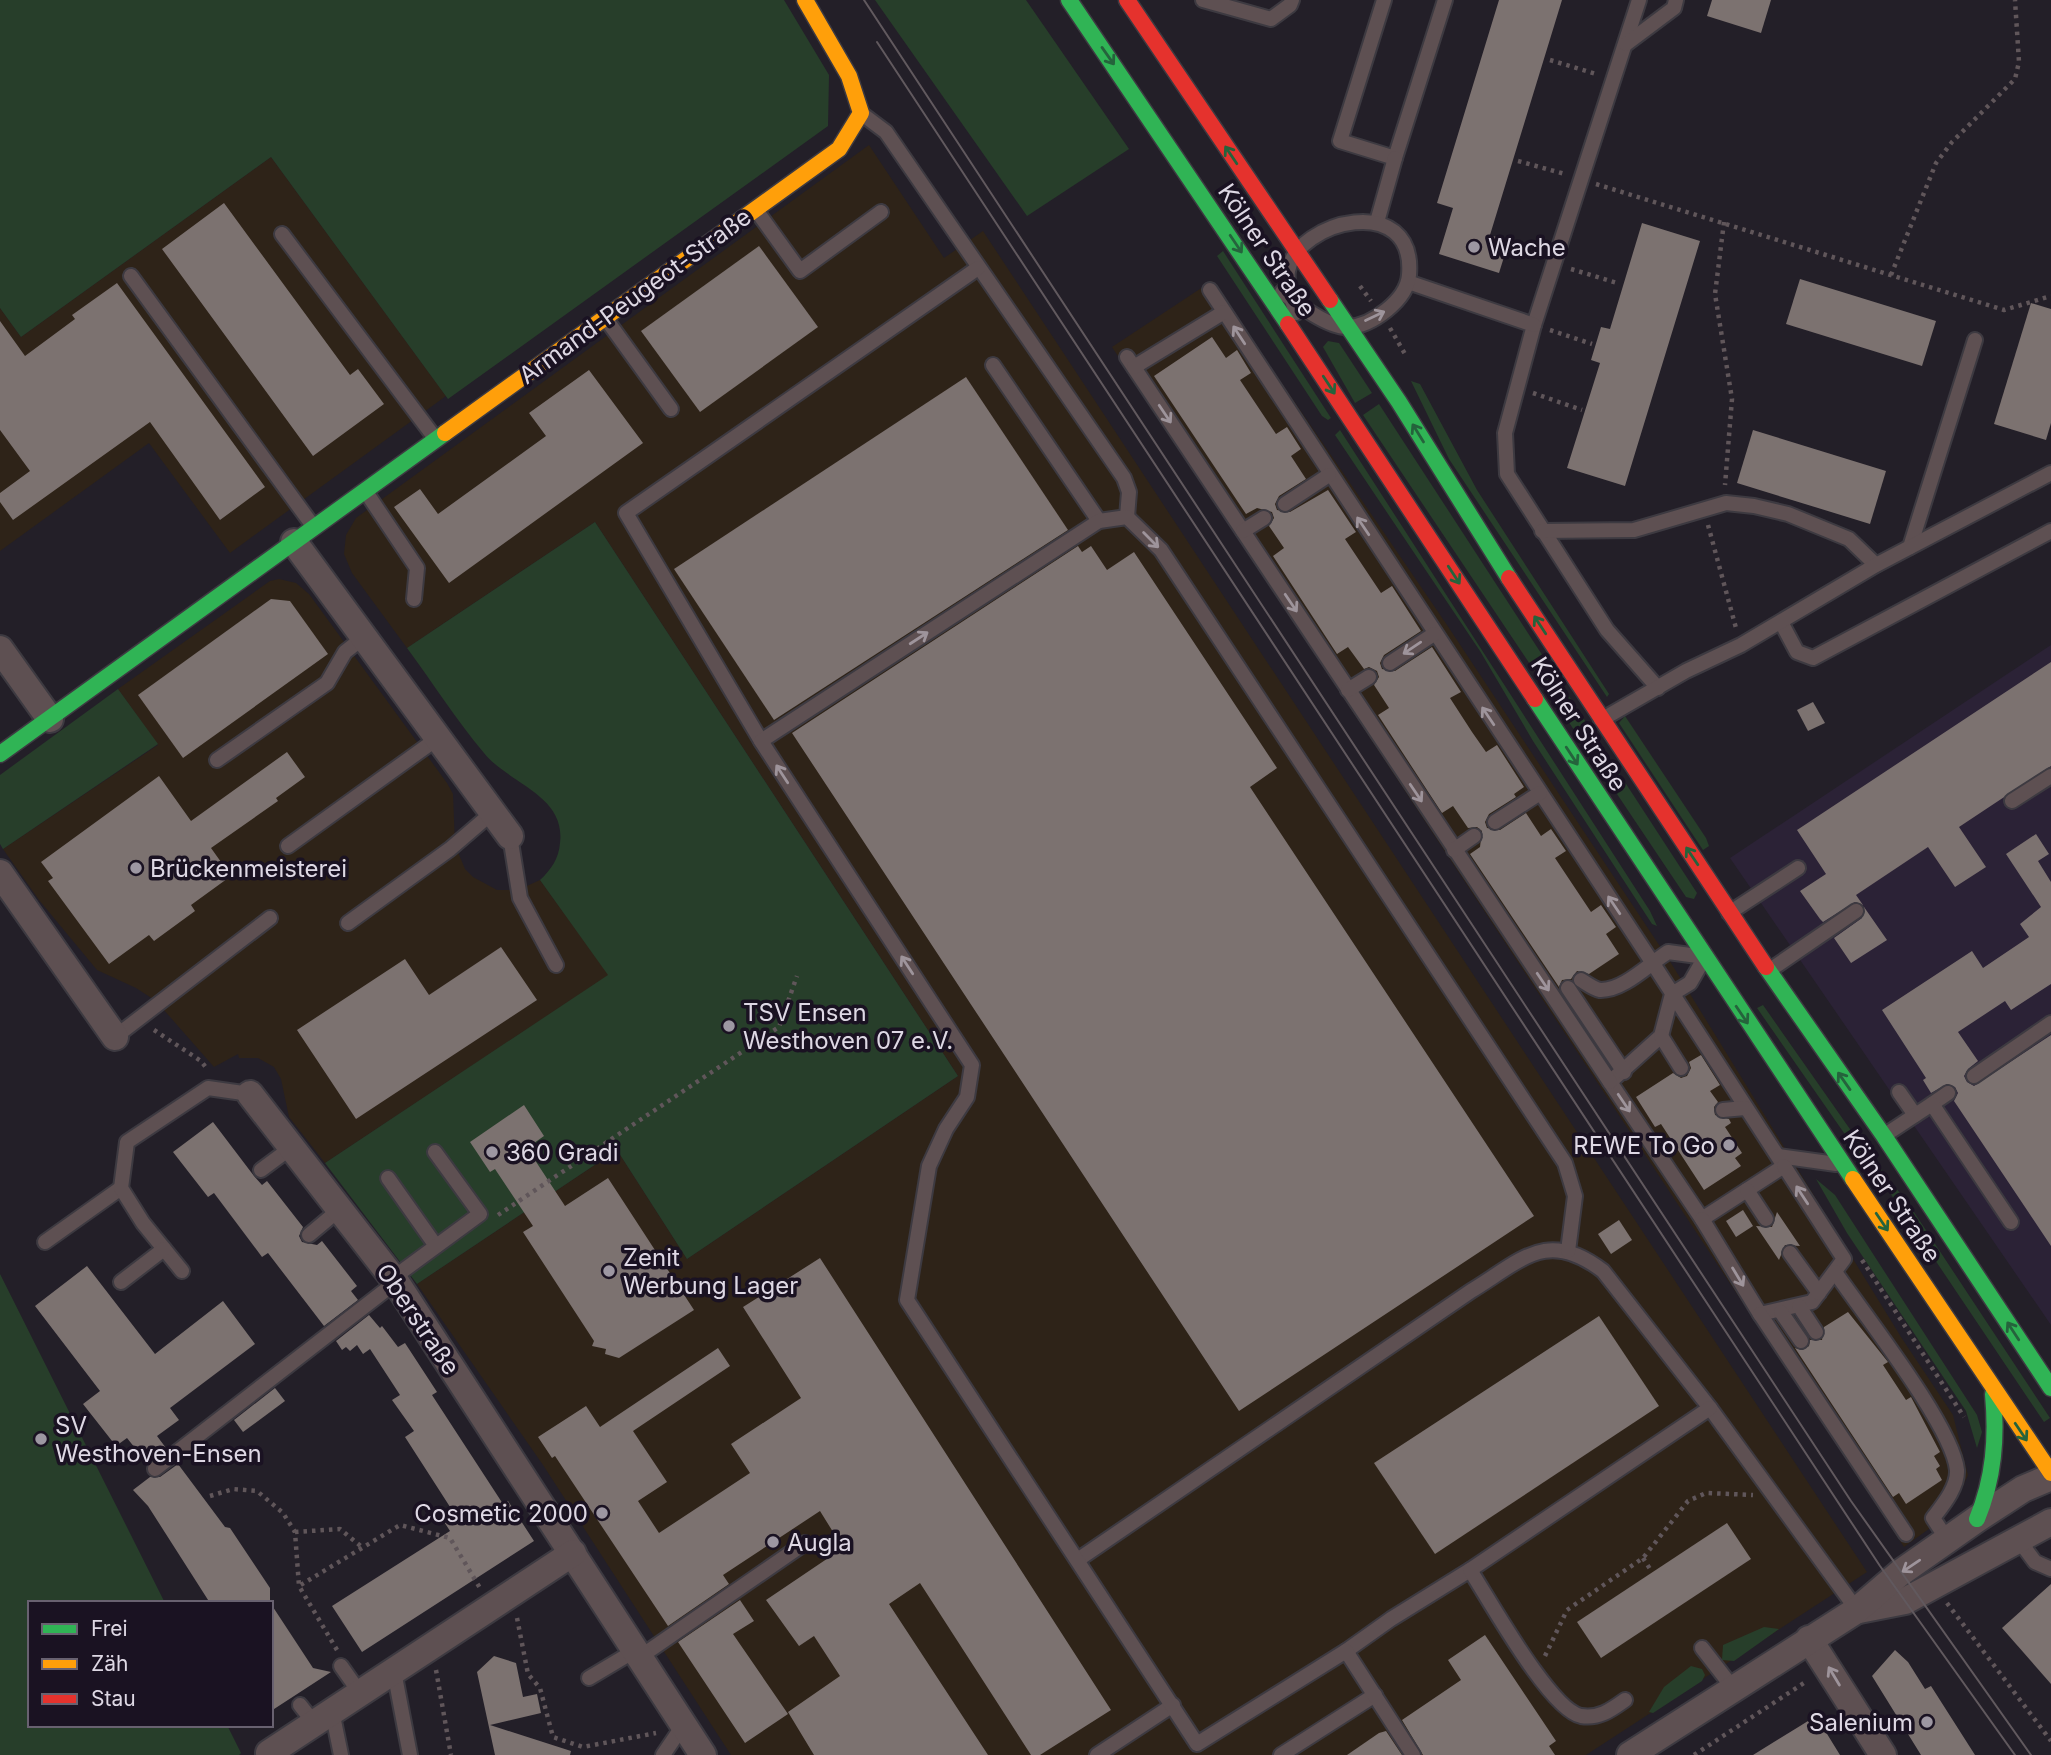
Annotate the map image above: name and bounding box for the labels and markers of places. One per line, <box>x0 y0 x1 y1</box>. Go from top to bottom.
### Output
place label: Wache <box>1488 233 1566 262</box>
marker: Wache <box>1466 239 1482 255</box>
place label: Brückenmeisterei <box>150 854 347 883</box>
marker: Brückenmeisterei <box>128 860 144 876</box>
place label: TSV Ensen Westhoven 07 e.V. <box>743 998 953 1055</box>
marker: TSV Ensen Westhoven 07 e.V. <box>721 1018 737 1034</box>
place label: REWE To Go <box>1573 1131 1715 1160</box>
marker: REWE To Go <box>1721 1137 1737 1153</box>
place label: 360 Gradi <box>506 1138 619 1167</box>
marker: 360 Gradi <box>484 1144 500 1160</box>
place label: Zenit Werbung Lager <box>623 1243 798 1300</box>
marker: Zenit Werbung Lager <box>601 1263 617 1279</box>
place label: SV Westhoven-Ensen <box>55 1411 262 1468</box>
marker: SV Westhoven-Ensen <box>33 1431 49 1447</box>
place label: Cosmetic 2000 <box>414 1499 588 1528</box>
marker: Cosmetic 2000 <box>594 1505 610 1521</box>
place label: Augla <box>787 1528 852 1557</box>
marker: Augla <box>765 1534 781 1550</box>
place label: Salenium <box>1809 1708 1913 1737</box>
marker: Salenium <box>1919 1714 1935 1730</box>

